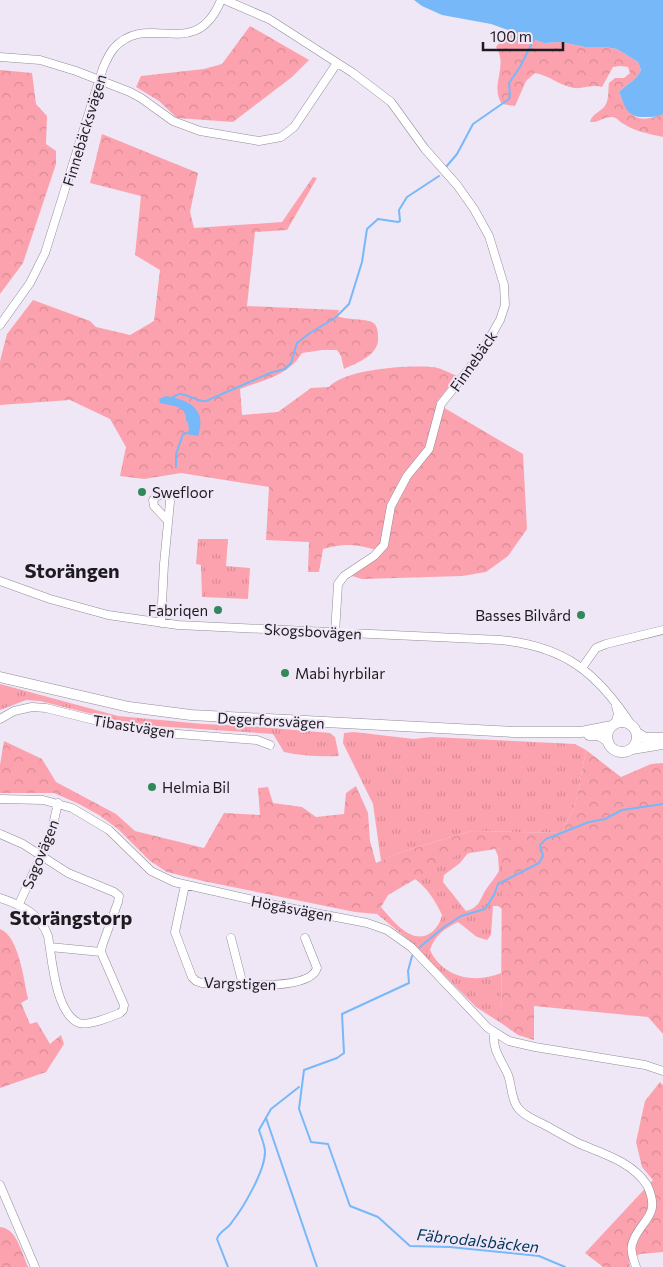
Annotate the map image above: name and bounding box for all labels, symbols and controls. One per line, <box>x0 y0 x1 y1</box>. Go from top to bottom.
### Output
scale bar <box>483 20 563 52</box>
text: 100 m <box>490 27 532 45</box>
street label: Finnebäcksvägen <box>58 72 110 188</box>
street label: Finnebäck <box>446 327 500 395</box>
place label: Swefloor <box>152 483 214 501</box>
marker: Swefloor <box>136 486 148 498</box>
district label: Storängen <box>24 558 120 582</box>
place label: Fabriqen <box>148 601 208 619</box>
marker: Fabriqen <box>212 604 224 616</box>
place label: Basses Bilvård <box>475 606 571 624</box>
marker: Basses Bilvård <box>575 609 587 621</box>
street label: Skogsbovägen <box>264 619 362 643</box>
place label: Mabi hyrbilar <box>295 664 385 682</box>
marker: Mabi hyrbilar <box>279 667 291 679</box>
street label: Degerforsvägen <box>217 708 325 732</box>
street label: Tibastvägen <box>92 711 176 741</box>
place label: Helmia Bil <box>162 778 230 796</box>
marker: Helmia Bil <box>146 781 158 793</box>
street label: Sagovägen <box>18 817 62 891</box>
street label: Högåsvägen <box>250 891 334 925</box>
district label: Storängstorp <box>10 905 133 929</box>
street label: Vargstigen <box>203 973 277 993</box>
water label: Fäbrodalsbäcken <box>416 1224 540 1256</box>

